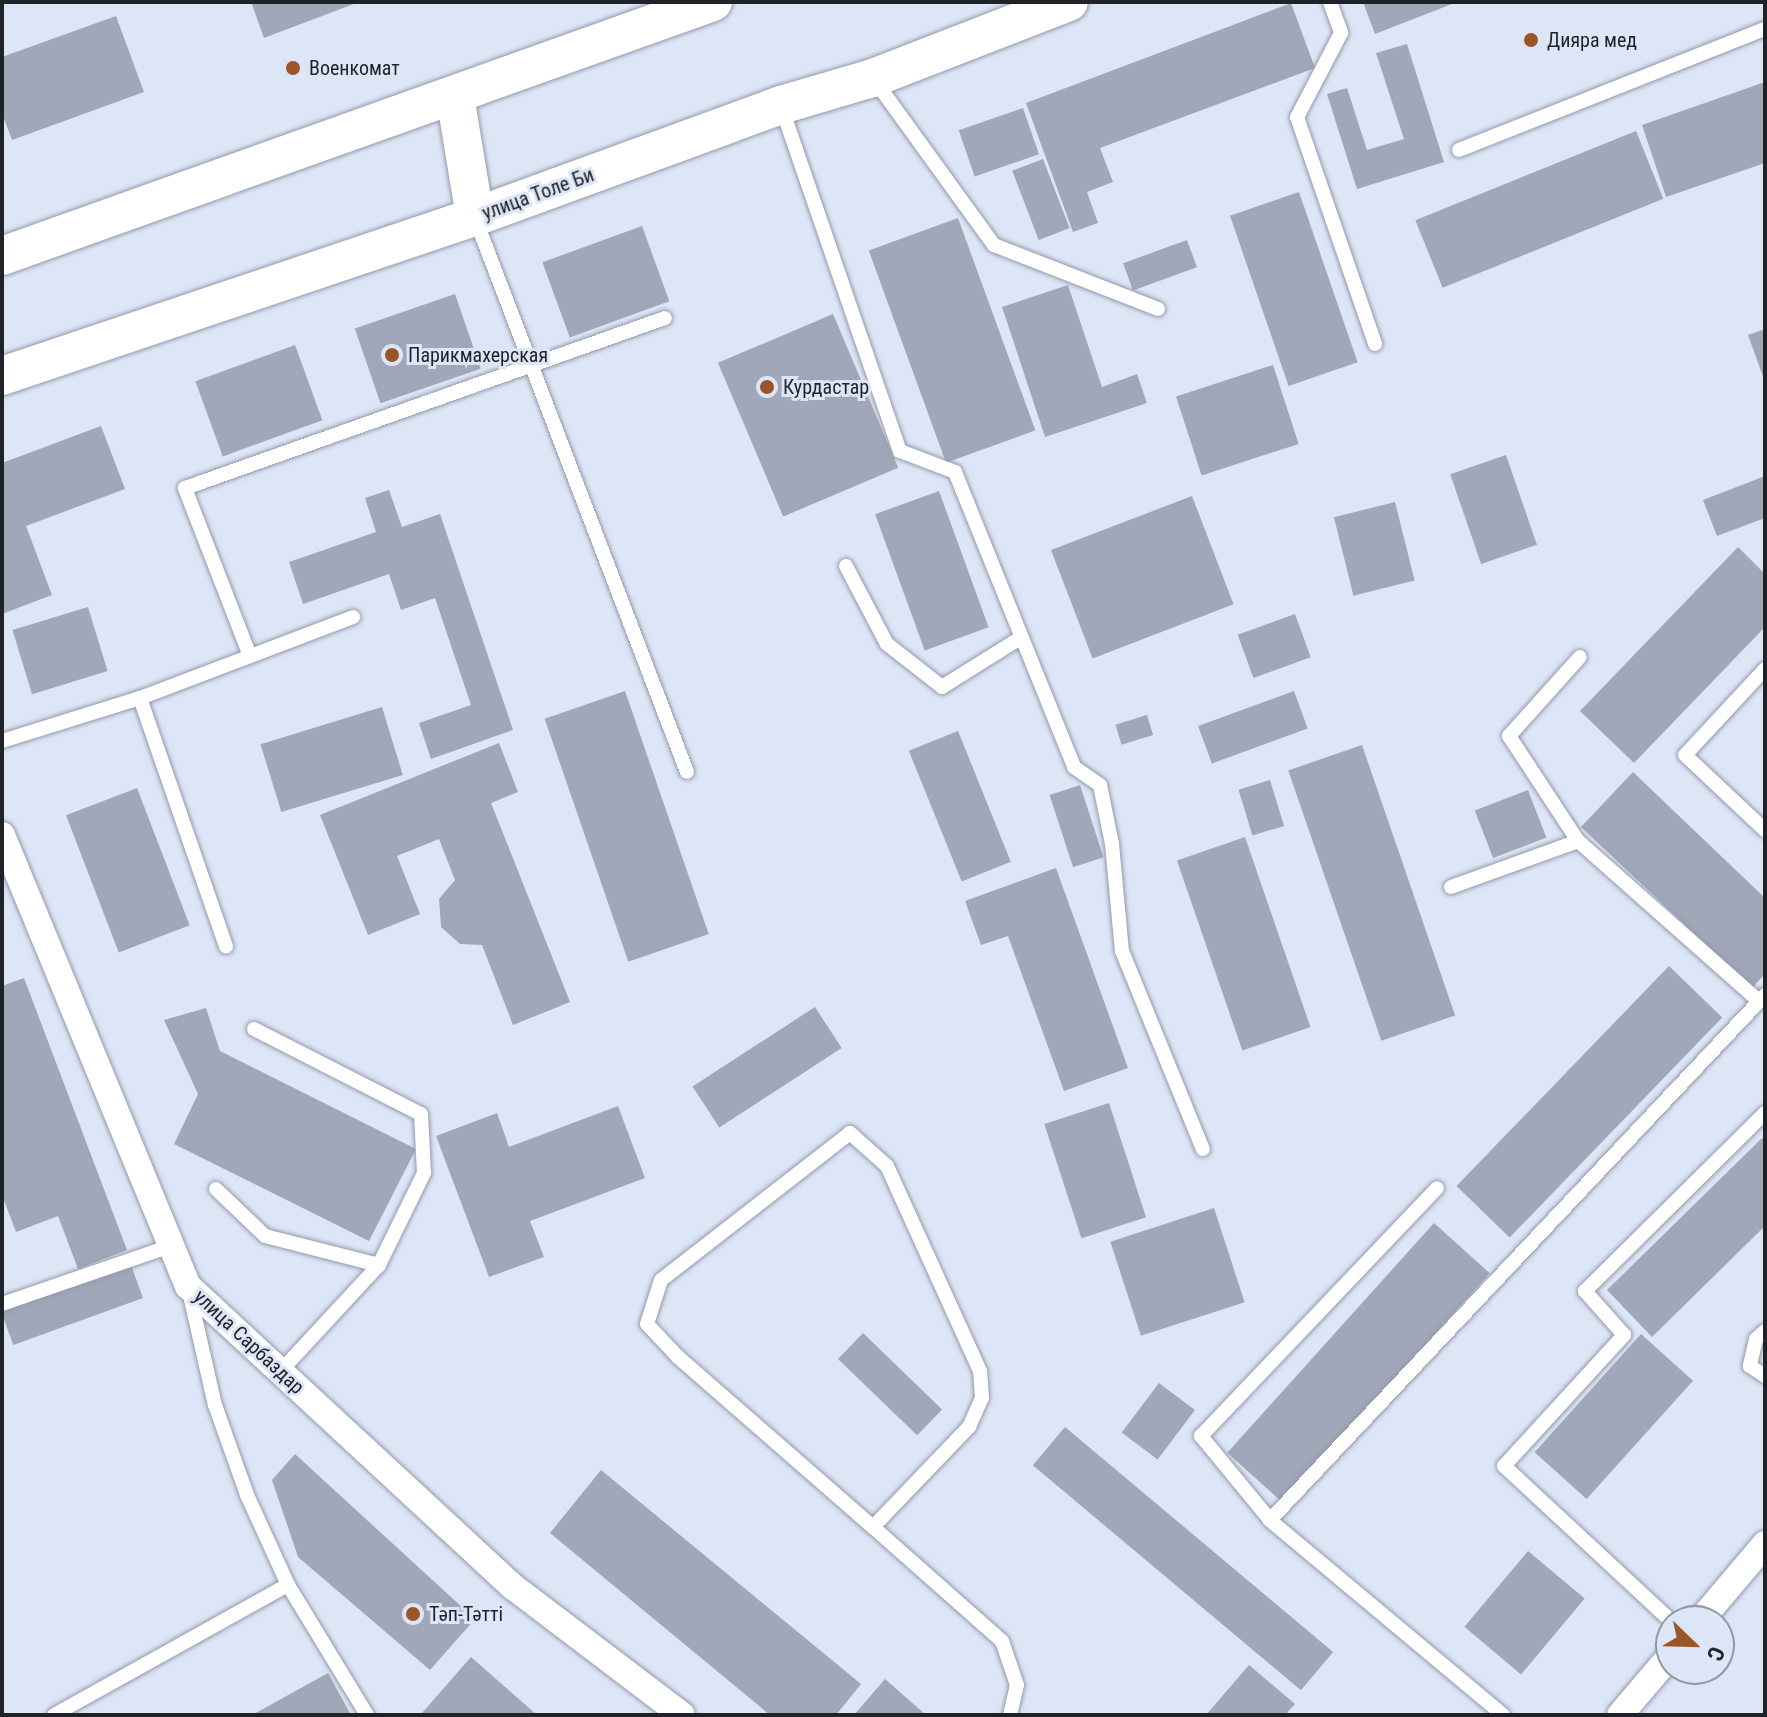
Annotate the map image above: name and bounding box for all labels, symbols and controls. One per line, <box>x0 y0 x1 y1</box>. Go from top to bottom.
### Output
place label: Дияра мед <box>1547 28 1637 52</box>
marker: Дияра мед <box>1522 31 1540 49</box>
place label: Военкомат <box>309 56 400 80</box>
marker: Военкомат <box>284 59 302 77</box>
street label: улица Толе Би <box>479 163 597 225</box>
place label: Парикмахерская <box>408 343 548 367</box>
marker: Парикмахерская <box>383 346 401 364</box>
place label: Курдастар <box>783 375 869 399</box>
marker: Курдастар <box>758 378 776 396</box>
street label: улица Сарбаздар <box>189 1285 309 1399</box>
place label: Тәп-Тәтті <box>429 1602 503 1626</box>
marker: Тәп-Тәтті <box>404 1605 422 1623</box>
north arrow <box>1655 1605 1735 1685</box>
text: С <box>1702 1643 1730 1664</box>

